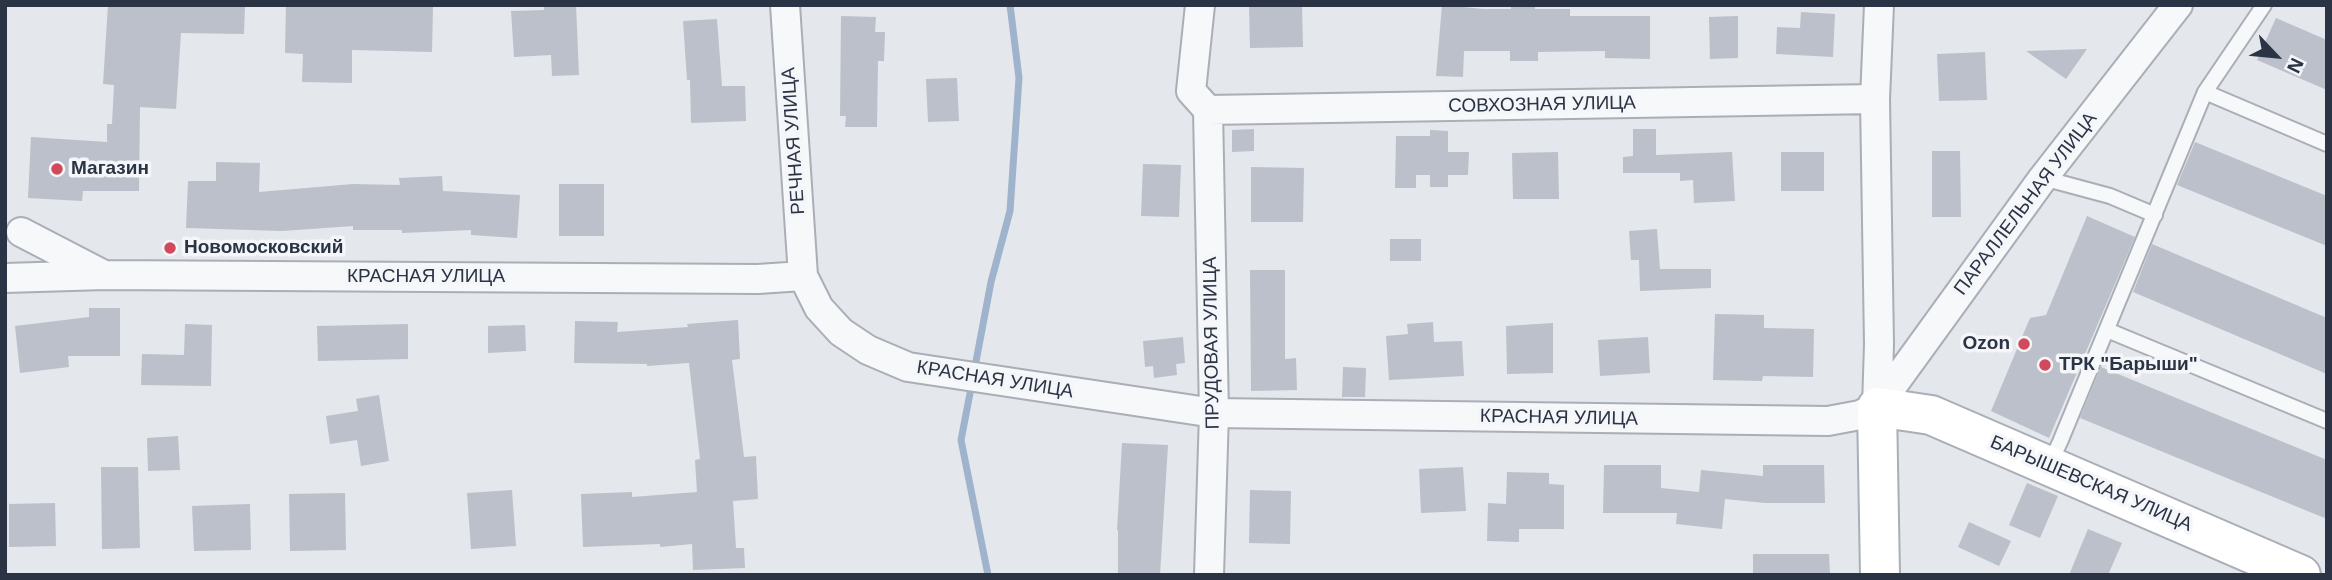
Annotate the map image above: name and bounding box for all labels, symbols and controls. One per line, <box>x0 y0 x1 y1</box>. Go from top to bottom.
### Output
north arrow <box>2241 21 2311 91</box>
text: N <box>2283 55 2308 76</box>
street label: РЕЧНАЯ УЛИЦА <box>777 67 811 215</box>
street label: СОВХОЗНАЯ УЛИЦА <box>1448 92 1636 118</box>
street label: ПАРАЛЛЕЛЬНАЯ УЛИЦА <box>1950 108 2102 300</box>
place label: Магазин <box>71 158 149 180</box>
marker: Магазин <box>49 161 65 177</box>
place label: Новомосковский <box>184 237 343 259</box>
marker: Новомосковский <box>162 240 178 256</box>
street label: ПРУДОВАЯ УЛИЦА <box>1199 256 1225 430</box>
street label: КРАСНАЯ УЛИЦА <box>347 266 505 288</box>
place label: Ozon <box>1963 333 2010 355</box>
marker: Ozon <box>2016 336 2032 352</box>
place label: ТРК "Барыши" <box>2059 354 2198 376</box>
street label: КРАСНАЯ УЛИЦА <box>915 356 1075 404</box>
marker: ТРК "Барыши" <box>2037 357 2053 373</box>
street label: КРАСНАЯ УЛИЦА <box>1480 405 1638 431</box>
street label: БАРЫШЕВСКАЯ УЛИЦА <box>1987 431 2195 537</box>

